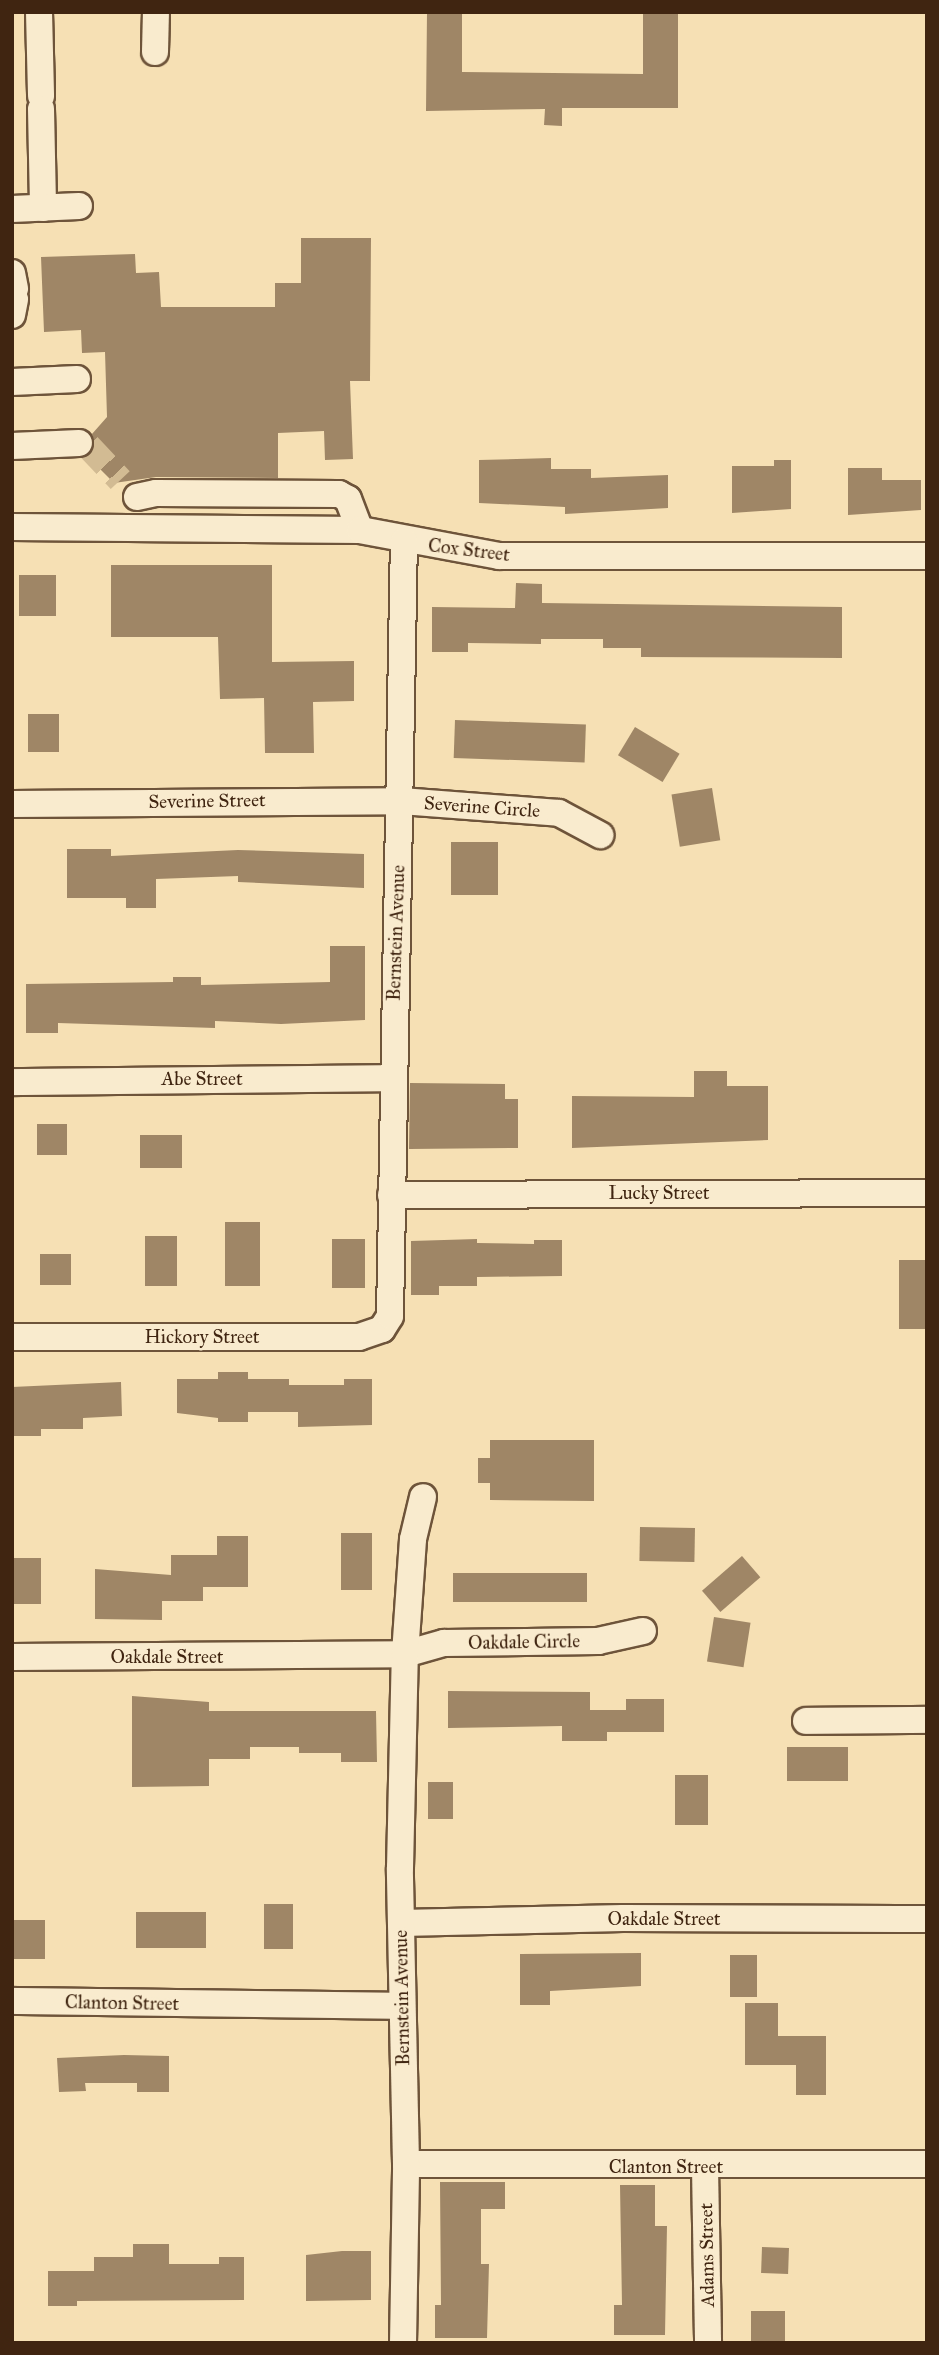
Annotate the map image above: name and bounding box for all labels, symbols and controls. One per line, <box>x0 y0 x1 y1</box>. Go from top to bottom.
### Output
street label: Cox Street <box>427 534 511 566</box>
street label: Severine Street <box>148 789 266 813</box>
street label: Severine Circle <box>423 792 541 822</box>
street label: Bernstein Avenue <box>382 865 410 1001</box>
street label: Abe Street <box>161 1068 243 1090</box>
street label: Lucky Street <box>608 1182 710 1204</box>
street label: Hickory Street <box>144 1326 260 1348</box>
street label: Oakdale Circle <box>468 1630 580 1654</box>
street label: Oakdale Street <box>110 1646 224 1668</box>
street label: Oakdale Street <box>607 1908 721 1930</box>
street label: Bernstein Avenue <box>389 1930 415 2066</box>
street label: Clanton Street <box>65 1991 179 2015</box>
street label: Clanton Street <box>609 2156 723 2178</box>
street label: Adams Street <box>695 2203 719 2307</box>

